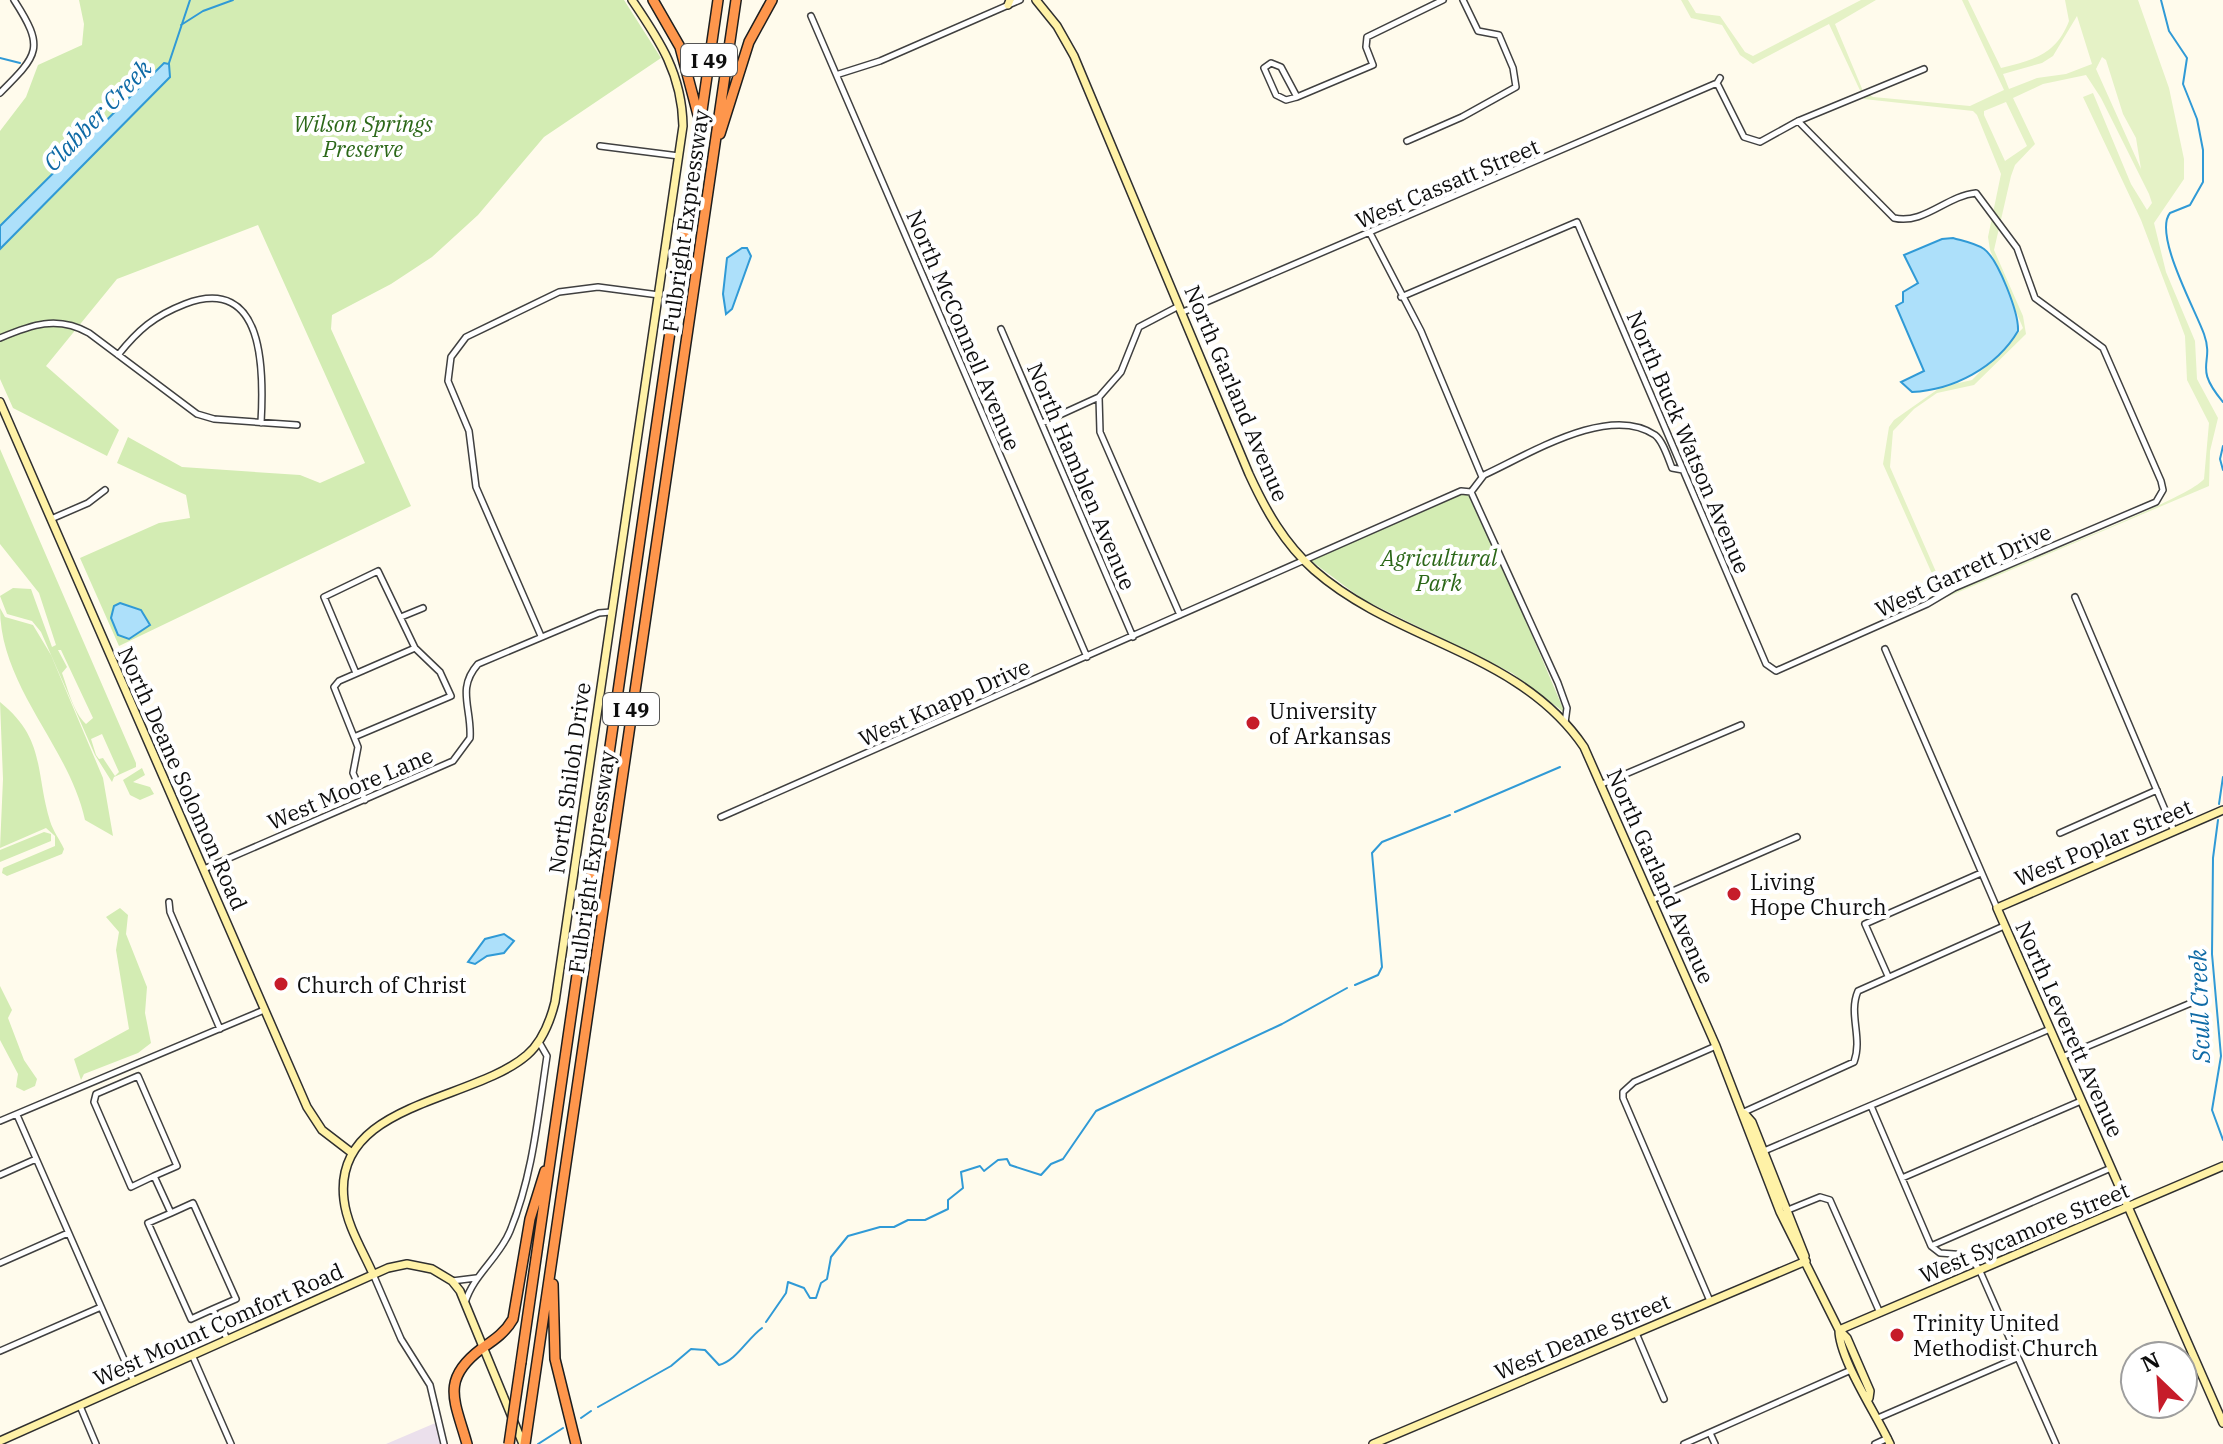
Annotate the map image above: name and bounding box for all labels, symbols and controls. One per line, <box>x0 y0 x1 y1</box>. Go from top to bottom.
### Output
road number: I 49 <box>681 44 737 76</box>
water label: Clabber Creek <box>36 52 159 178</box>
street label: Fulbright Expressway <box>655 107 715 334</box>
park label: Wilson Springs Preserve <box>293 109 433 163</box>
street label: West Cassatt Street <box>1351 131 1544 235</box>
street label: North McConnell Avenue <box>900 205 1028 455</box>
street label: North Garland Avenue <box>1178 280 1296 506</box>
street label: North Buck Watson Avenue <box>1620 306 1758 578</box>
street label: North Hamblen Avenue <box>1021 358 1143 594</box>
street label: West Garrett Drive <box>1870 517 2056 623</box>
park label: Agricultural Park <box>1379 543 1498 597</box>
street label: North Deane Solomon Road <box>112 642 254 914</box>
street label: West Knapp Drive <box>854 651 1034 753</box>
street label: North Shiloh Drive <box>541 680 597 876</box>
road number: I 49 <box>603 693 659 725</box>
place label: University of Arkansas <box>1269 696 1391 750</box>
marker: University of Arkansas <box>1244 714 1262 732</box>
street label: West Moore Lane <box>263 740 437 836</box>
street label: Fulbright Expressway <box>561 748 621 975</box>
street label: North Garland Avenue <box>1601 764 1721 988</box>
street label: West Poplar Street <box>2010 791 2196 892</box>
place label: Living Hope Church <box>1750 867 1887 921</box>
marker: Living Hope Church <box>1725 885 1743 903</box>
street label: North Leverett Avenue <box>2009 916 2131 1142</box>
water label: Scull Creek <box>2181 948 2217 1065</box>
place label: Church of Christ <box>297 970 467 999</box>
marker: Church of Christ <box>272 975 290 993</box>
street label: West Sycamore Street <box>1915 1175 2133 1289</box>
street label: West Mount Comfort Road <box>89 1256 347 1392</box>
street label: West Deane Street <box>1490 1286 1674 1386</box>
place label: Trinity United Methodist Church <box>1913 1308 2098 1362</box>
marker: Trinity United Methodist Church <box>1888 1326 1906 1344</box>
north arrow <box>2119 1340 2199 1420</box>
text: N <box>2136 1345 2164 1378</box>

